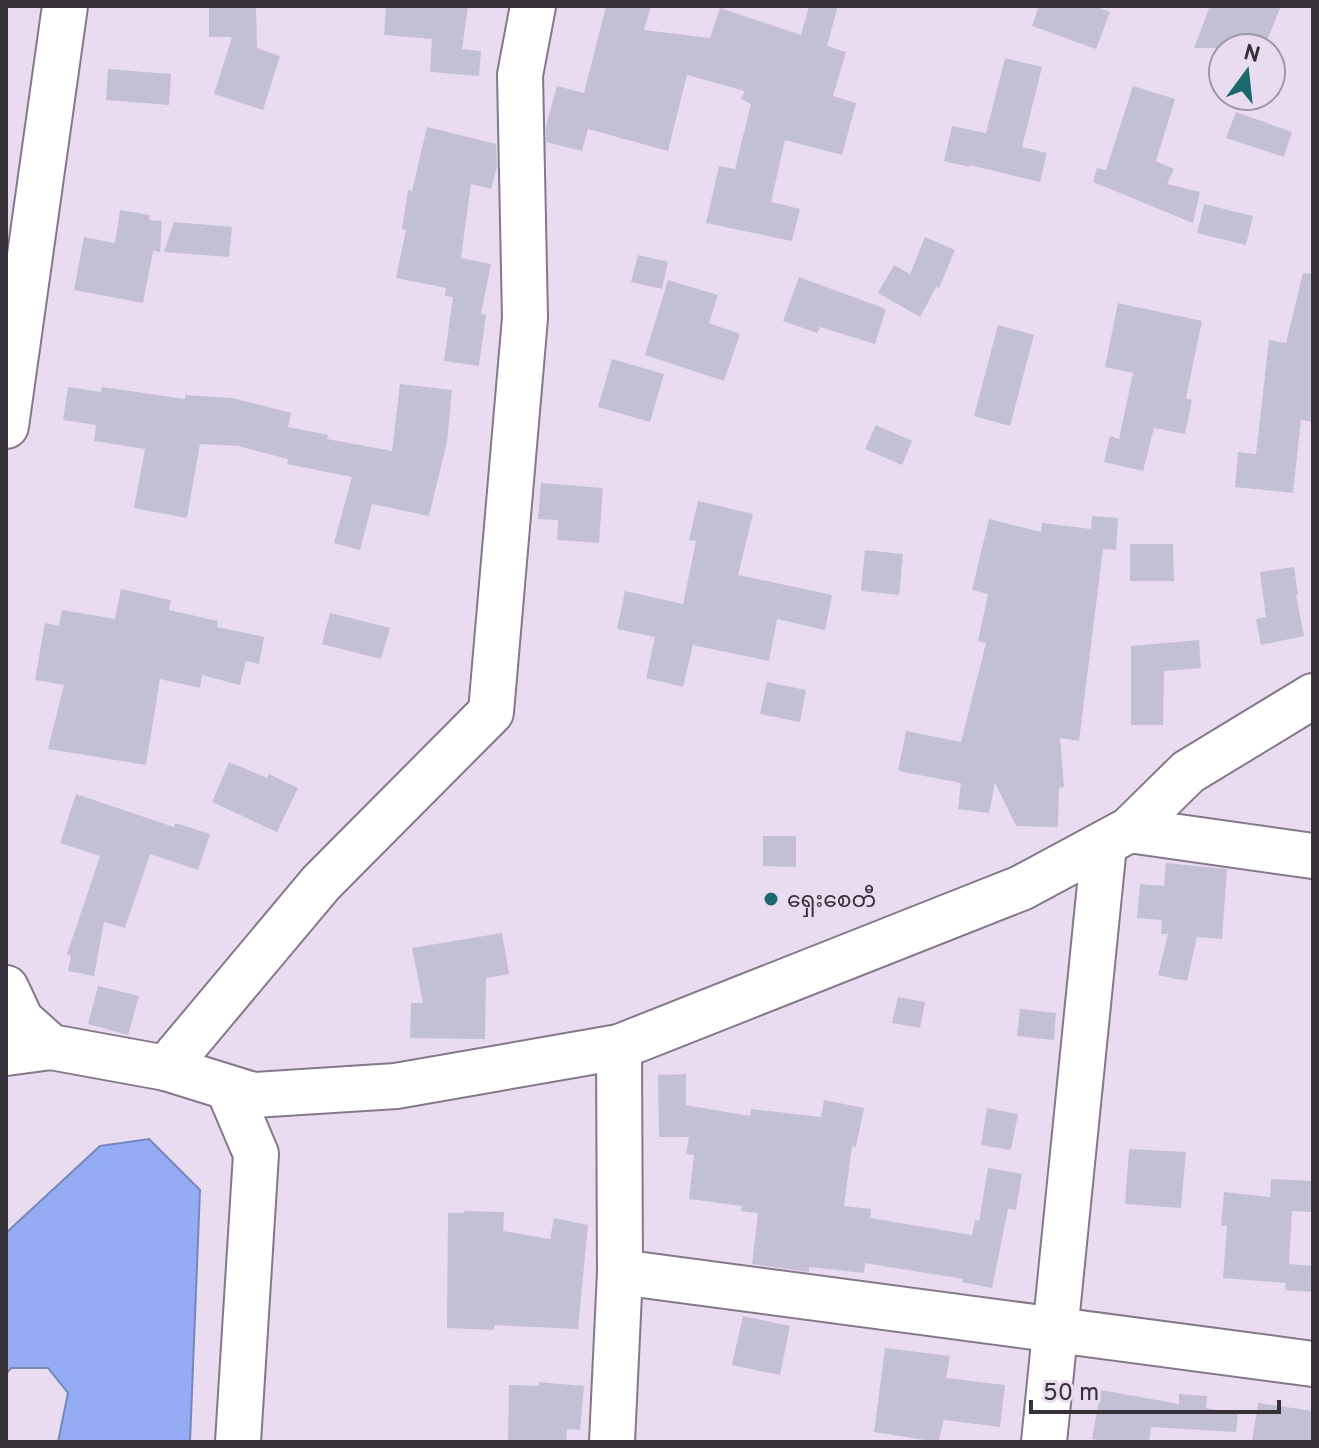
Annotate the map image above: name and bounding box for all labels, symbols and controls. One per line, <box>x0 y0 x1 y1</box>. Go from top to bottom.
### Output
north arrow <box>1207 32 1287 112</box>
text: N <box>1240 40 1263 70</box>
place label: ရှေးစေတီ <box>787 884 876 917</box>
marker: ရှေးစေတီ <box>762 890 780 908</box>
scale bar <box>1031 1364 1279 1414</box>
text: 50 m <box>1043 1379 1099 1409</box>

